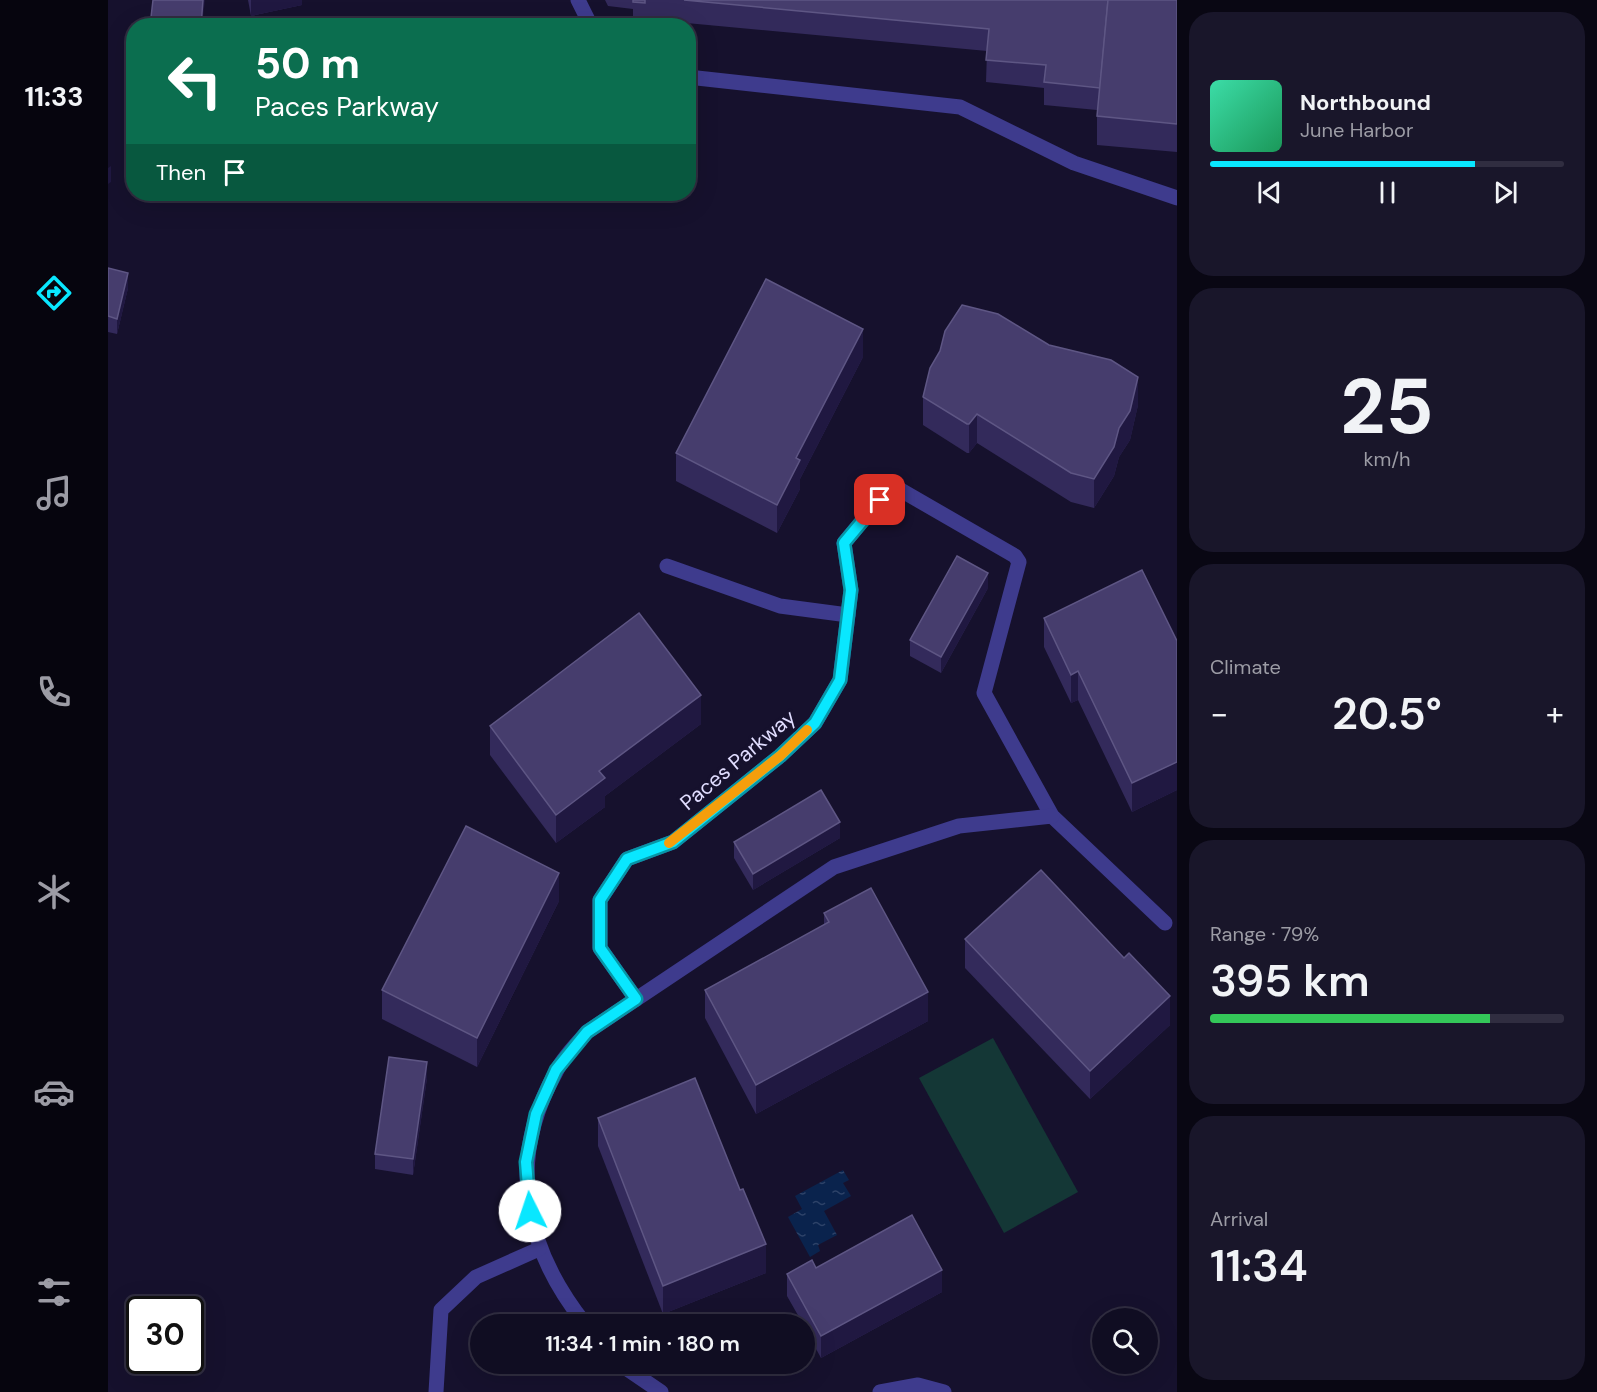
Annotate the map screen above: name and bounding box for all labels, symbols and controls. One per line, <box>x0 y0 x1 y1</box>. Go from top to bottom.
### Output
text: 50 m <box>255 36 360 91</box>
icon: left <box>156 42 234 120</box>
text: 11:33 <box>24 79 84 114</box>
text: Northbound <box>1300 88 1431 117</box>
text: Paces Parkway <box>255 89 439 124</box>
text: June Harbor <box>1300 117 1413 143</box>
icon: arrive <box>218 156 251 189</box>
text: Then <box>156 158 206 187</box>
icon: previous <box>1253 176 1286 209</box>
icon: pause <box>1371 176 1404 209</box>
icon: next <box>1489 176 1522 209</box>
icon: directions <box>33 272 75 314</box>
text: 25 <box>1340 356 1434 457</box>
text: km/h <box>1363 446 1411 472</box>
icon: music <box>33 472 75 514</box>
pin <box>854 474 905 525</box>
icon: arrive <box>863 483 896 516</box>
text: Climate <box>1210 654 1281 680</box>
icon: phone <box>33 671 75 713</box>
text: 20.5° <box>1332 684 1442 743</box>
text: − <box>1210 692 1228 735</box>
text: + <box>1546 692 1564 735</box>
street label: Paces Parkway <box>674 703 802 817</box>
icon: climate <box>33 871 75 913</box>
text: Range · 79% <box>1210 921 1319 947</box>
text: 395 km <box>1210 951 1370 1010</box>
icon: car <box>33 1071 75 1113</box>
position arrow <box>498 1179 562 1243</box>
text: Arrival <box>1210 1206 1268 1232</box>
text: 11:34 <box>1210 1236 1308 1295</box>
icon: filters <box>33 1271 75 1313</box>
speed limit sign: 30 <box>126 1296 204 1374</box>
map controls <box>1092 1308 1158 1374</box>
button: search <box>1092 1308 1158 1374</box>
text: 11:34 · 1 min · 180 m <box>545 1329 740 1358</box>

